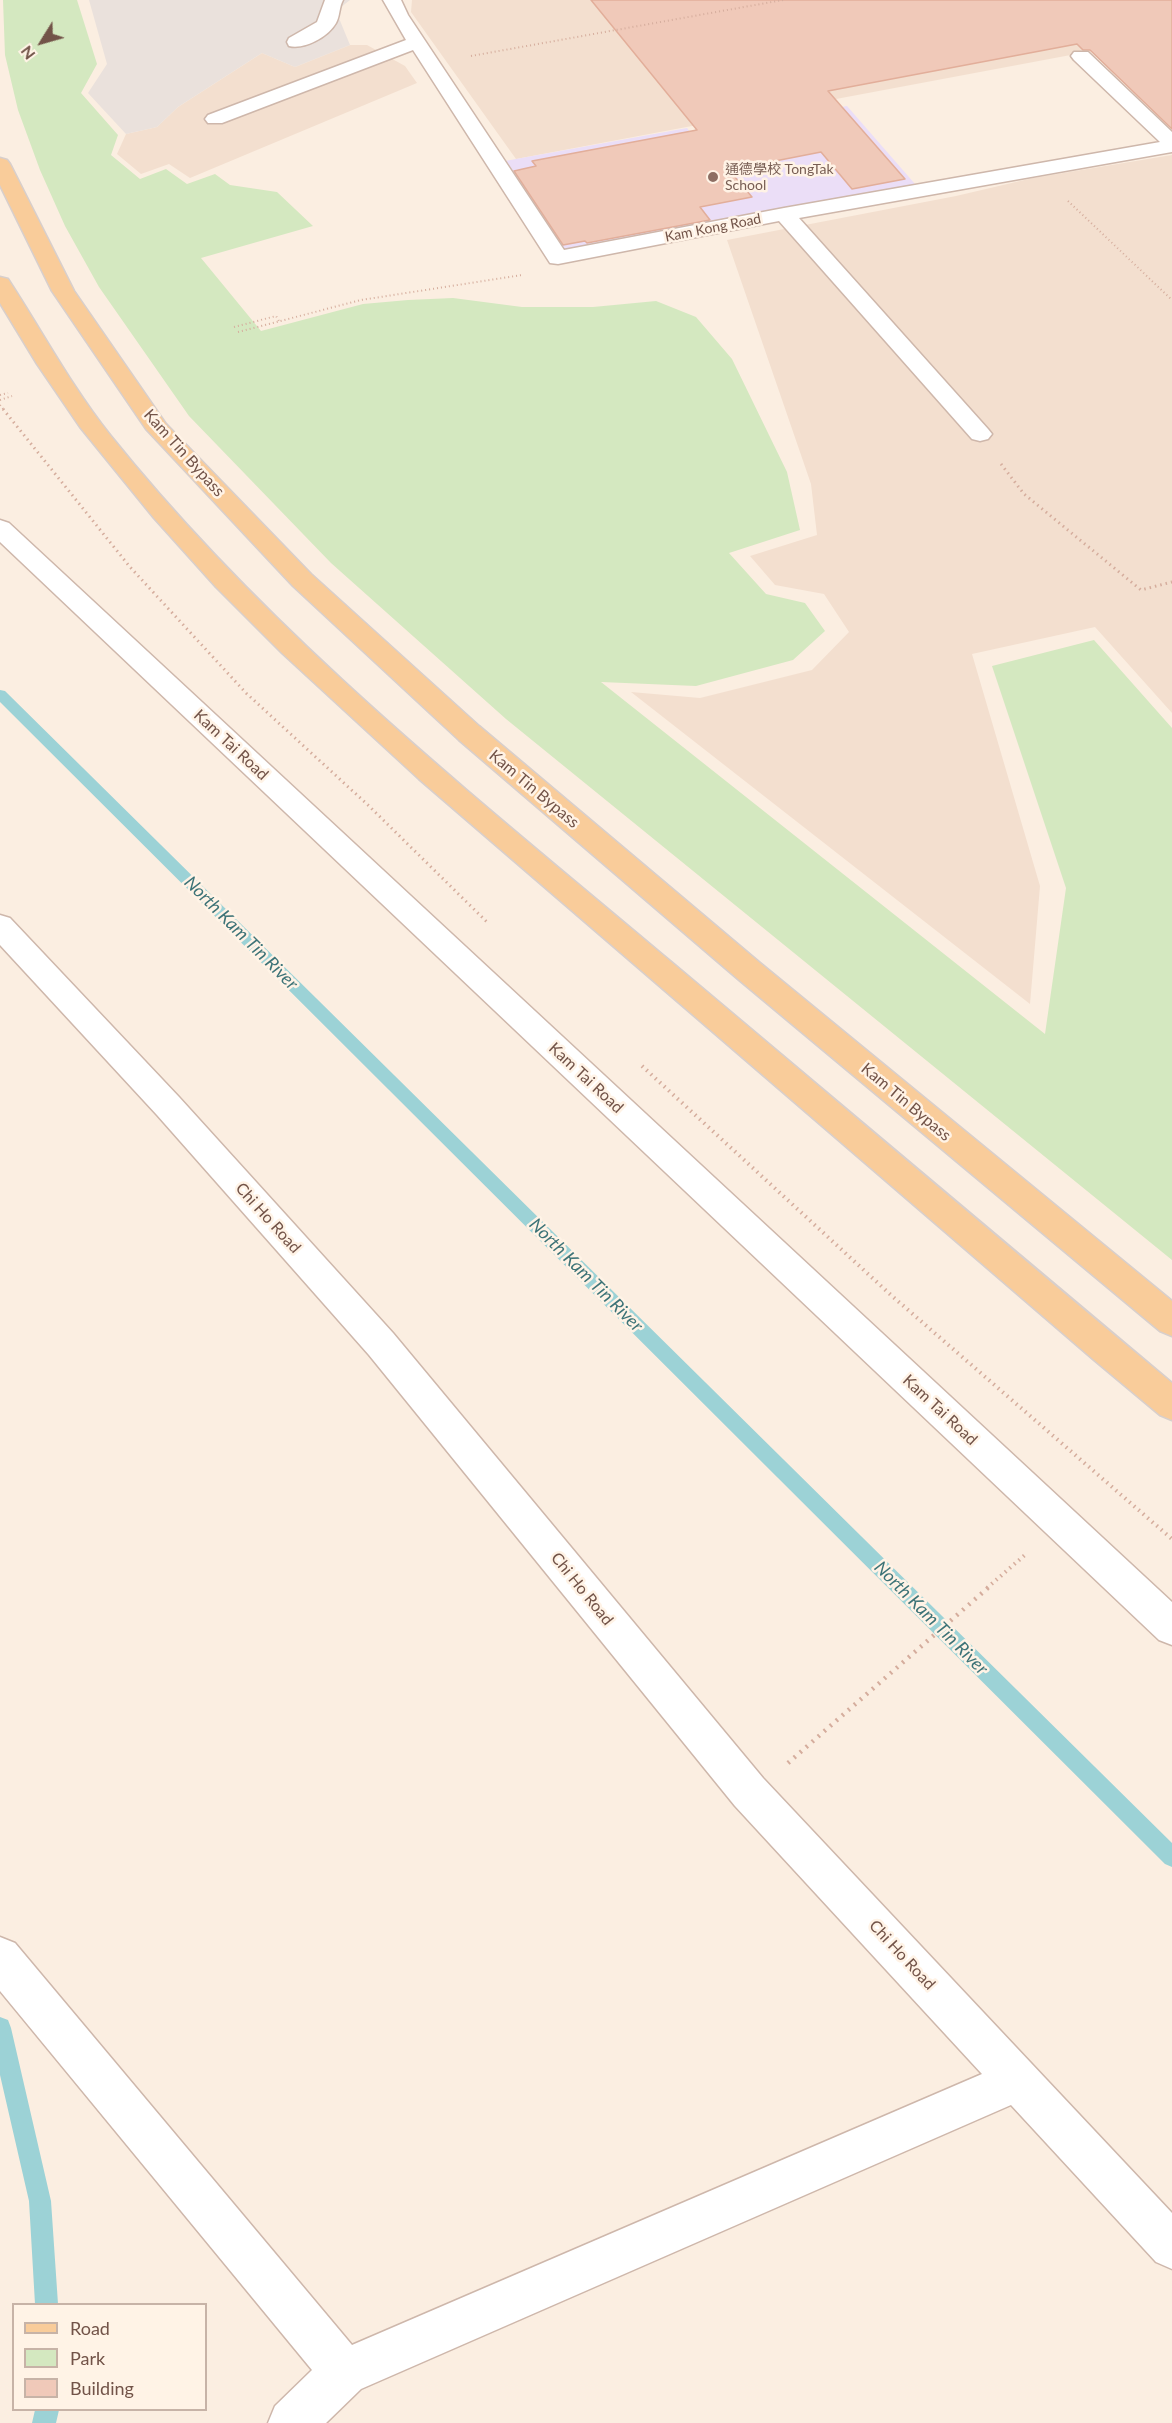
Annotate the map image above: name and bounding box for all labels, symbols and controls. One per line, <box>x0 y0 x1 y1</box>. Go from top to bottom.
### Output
north arrow <box>12 12 72 72</box>
text: N <box>16 42 39 64</box>
place label: 通德學校 TongTak School <box>725 161 834 194</box>
marker: 通德學校 TongTak School <box>706 170 720 184</box>
street label: Kam Kong Road <box>663 210 763 246</box>
street label: Kam Tin Bypass <box>140 405 228 501</box>
street label: Kam Tai Road <box>190 706 272 784</box>
street label: Kam Tin Bypass <box>485 746 583 832</box>
water label: North Kam Tin River <box>180 872 302 994</box>
street label: Kam Tai Road <box>545 1039 627 1117</box>
street label: Kam Tin Bypass <box>857 1059 955 1145</box>
street label: Chi Ho Road <box>231 1179 305 1257</box>
water label: North Kam Tin River <box>525 1214 647 1336</box>
street label: Kam Tai Road <box>899 1371 981 1449</box>
street label: Chi Ho Road <box>547 1549 617 1629</box>
water label: North Kam Tin River <box>870 1557 992 1679</box>
street label: Chi Ho Road <box>865 1916 939 1994</box>
legend <box>12 2303 207 2411</box>
text: Road <box>70 2317 110 2339</box>
text: Park <box>70 2347 105 2369</box>
text: Building <box>70 2377 134 2399</box>

